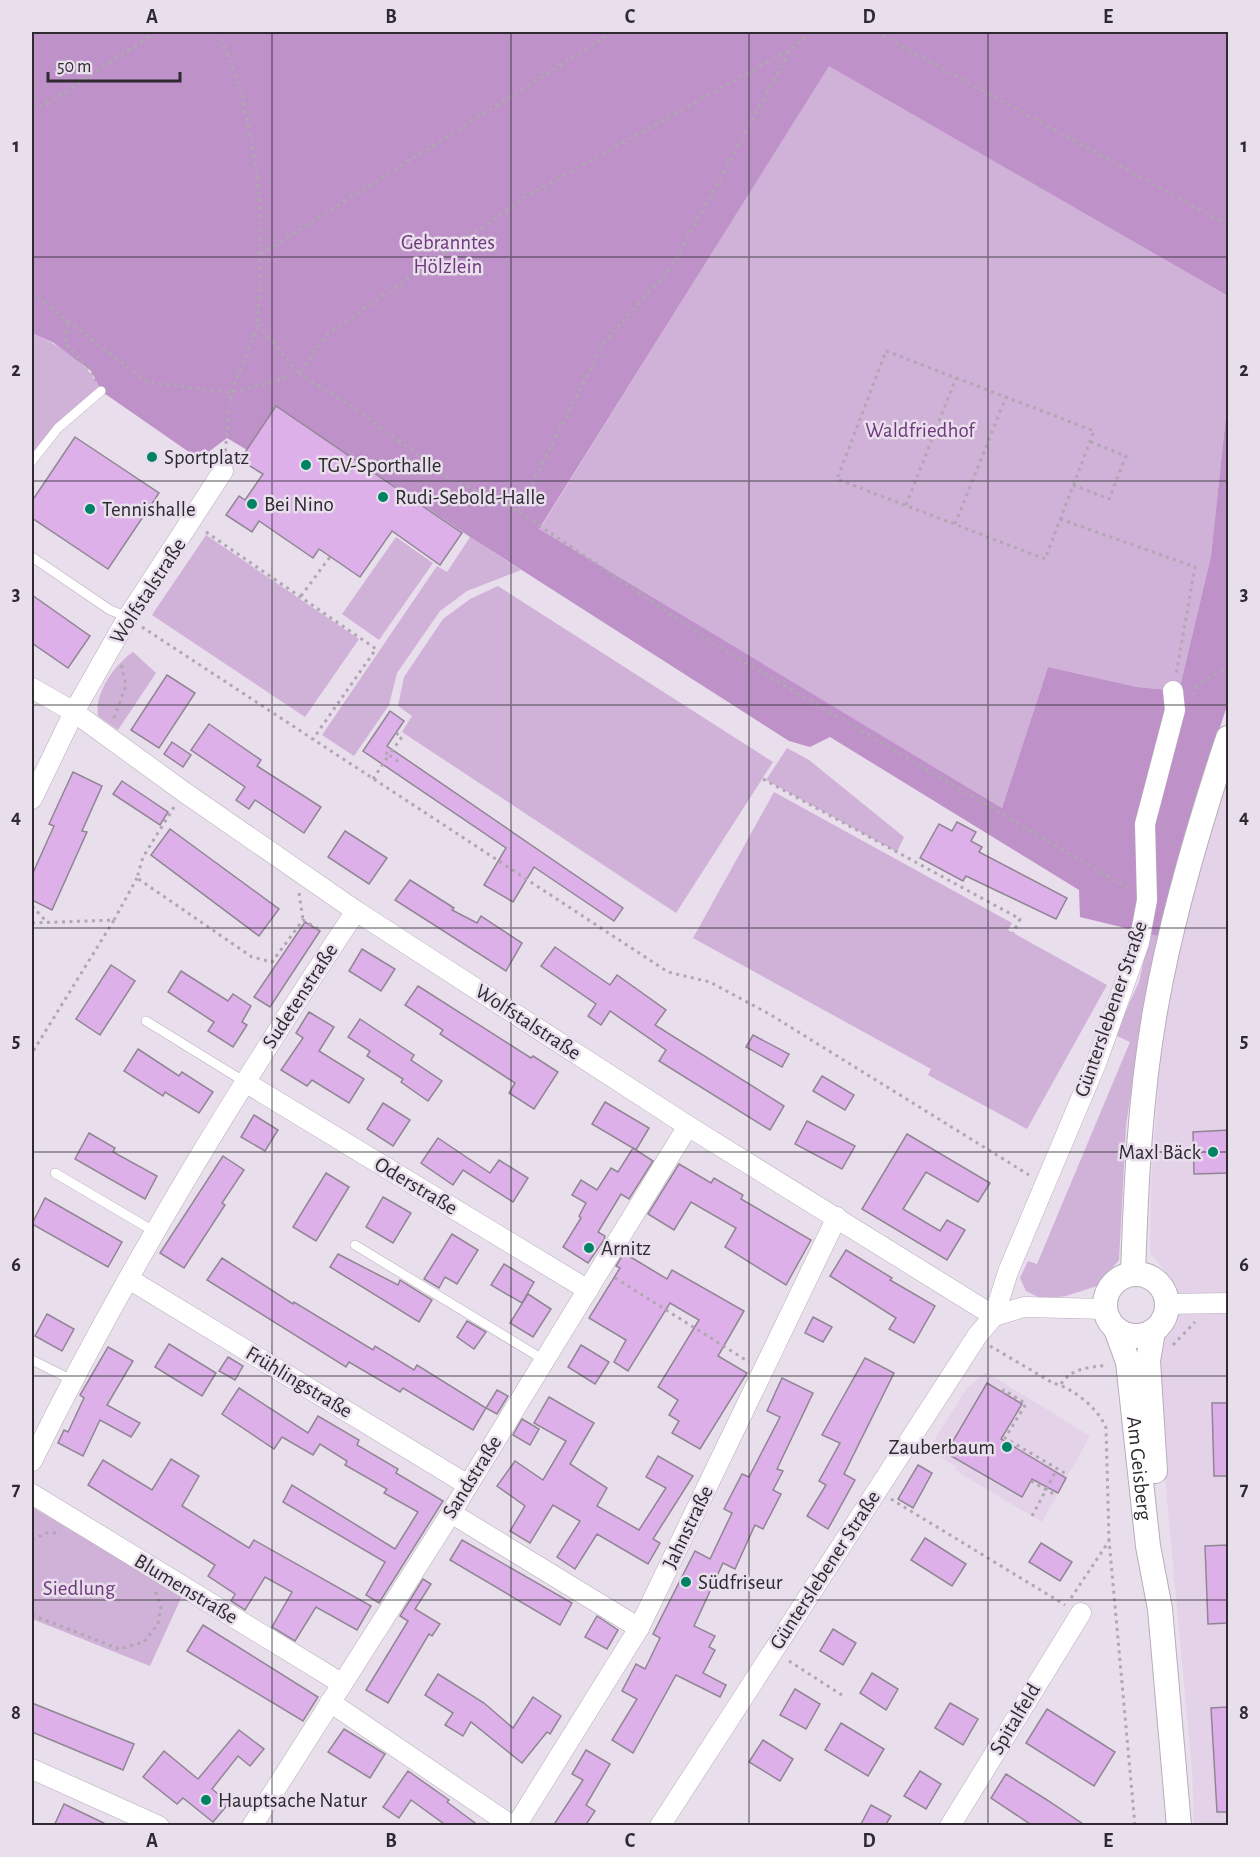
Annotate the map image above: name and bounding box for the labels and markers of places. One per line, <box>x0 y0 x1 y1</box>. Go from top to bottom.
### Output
place label: Sportplatz <box>164 447 249 468</box>
marker: Sportplatz <box>145 450 159 464</box>
place label: TGV-Sporthalle <box>318 455 442 476</box>
marker: TGV-Sporthalle <box>299 458 313 472</box>
place label: Rudi-Sebold-Halle <box>395 487 545 508</box>
marker: Rudi-Sebold-Halle <box>376 490 390 504</box>
place label: Bei Nino <box>264 494 334 515</box>
marker: Bei Nino <box>245 497 259 511</box>
place label: Tennishalle <box>102 499 196 520</box>
marker: Tennishalle <box>83 502 97 516</box>
place label: Maxl Bäck <box>1119 1142 1201 1163</box>
marker: Maxl Bäck <box>1206 1145 1220 1159</box>
place label: Arnitz <box>601 1238 651 1259</box>
marker: Arnitz <box>582 1241 596 1255</box>
place label: Zauberbaum <box>888 1437 995 1458</box>
marker: Zauberbaum <box>1000 1440 1014 1454</box>
place label: Südfriseur <box>698 1572 783 1593</box>
marker: Südfriseur <box>679 1575 693 1589</box>
place label: Hauptsache Natur <box>218 1790 367 1811</box>
marker: Hauptsache Natur <box>199 1793 213 1807</box>

